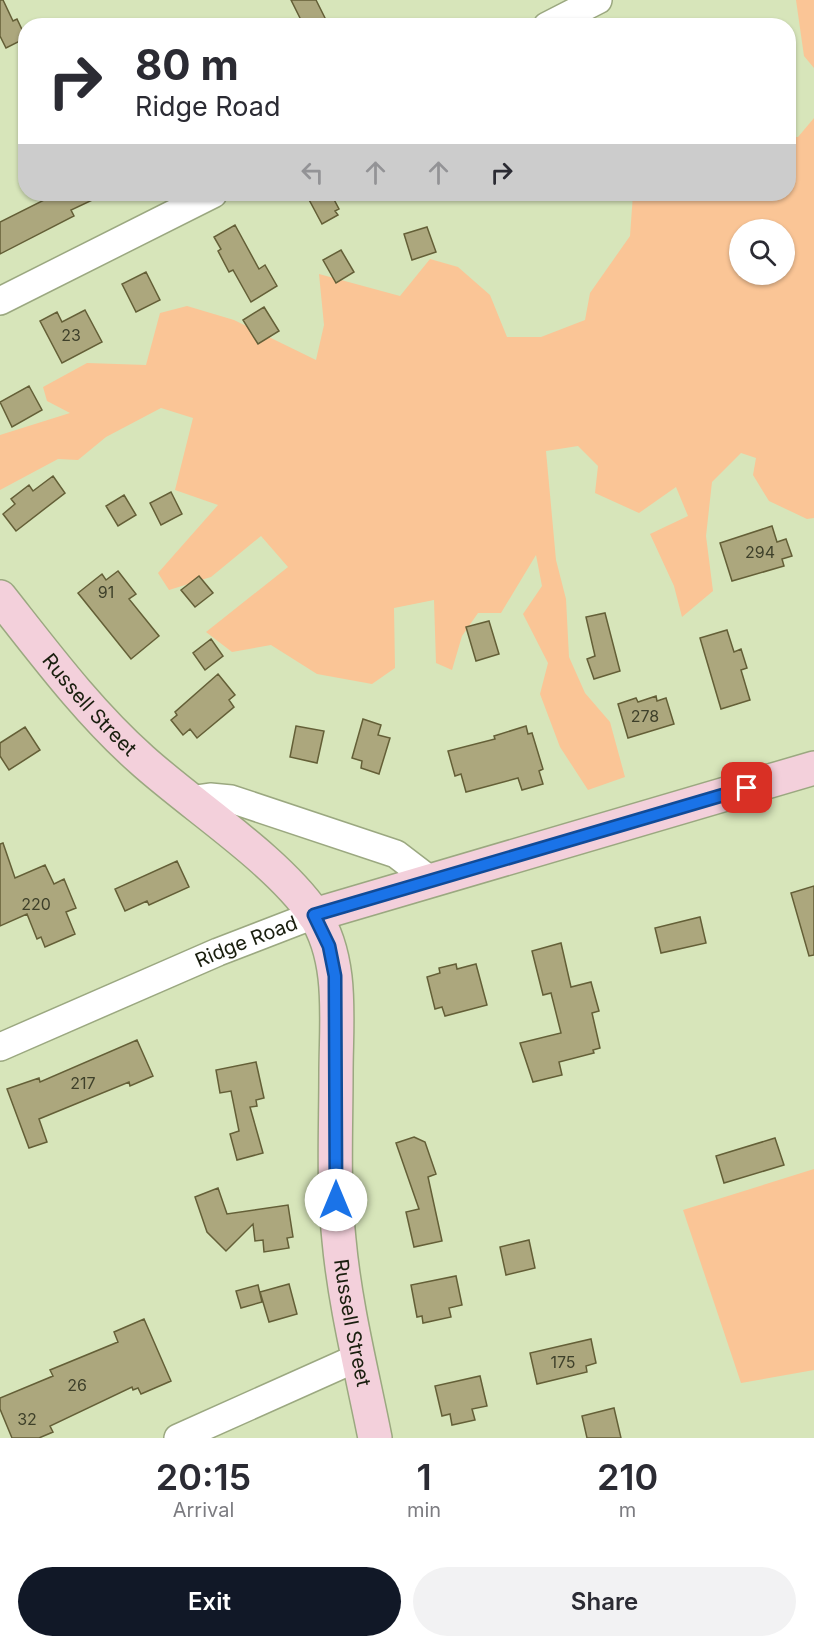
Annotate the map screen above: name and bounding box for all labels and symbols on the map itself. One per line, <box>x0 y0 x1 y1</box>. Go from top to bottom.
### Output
house number: 23 <box>61 325 81 345</box>
house number: 294 <box>745 542 775 562</box>
house number: 91 <box>98 582 114 602</box>
street label: Russell Street <box>37 649 142 761</box>
house number: 278 <box>631 706 659 726</box>
pin <box>721 762 772 813</box>
house number: 220 <box>21 894 51 914</box>
street label: Ridge Road <box>191 911 301 972</box>
house number: 217 <box>70 1073 96 1093</box>
position arrow <box>304 1168 368 1232</box>
street label: Russell Street <box>329 1258 376 1389</box>
house number: 175 <box>550 1352 576 1372</box>
house number: 26 <box>67 1375 87 1395</box>
house number: 32 <box>17 1409 37 1429</box>

